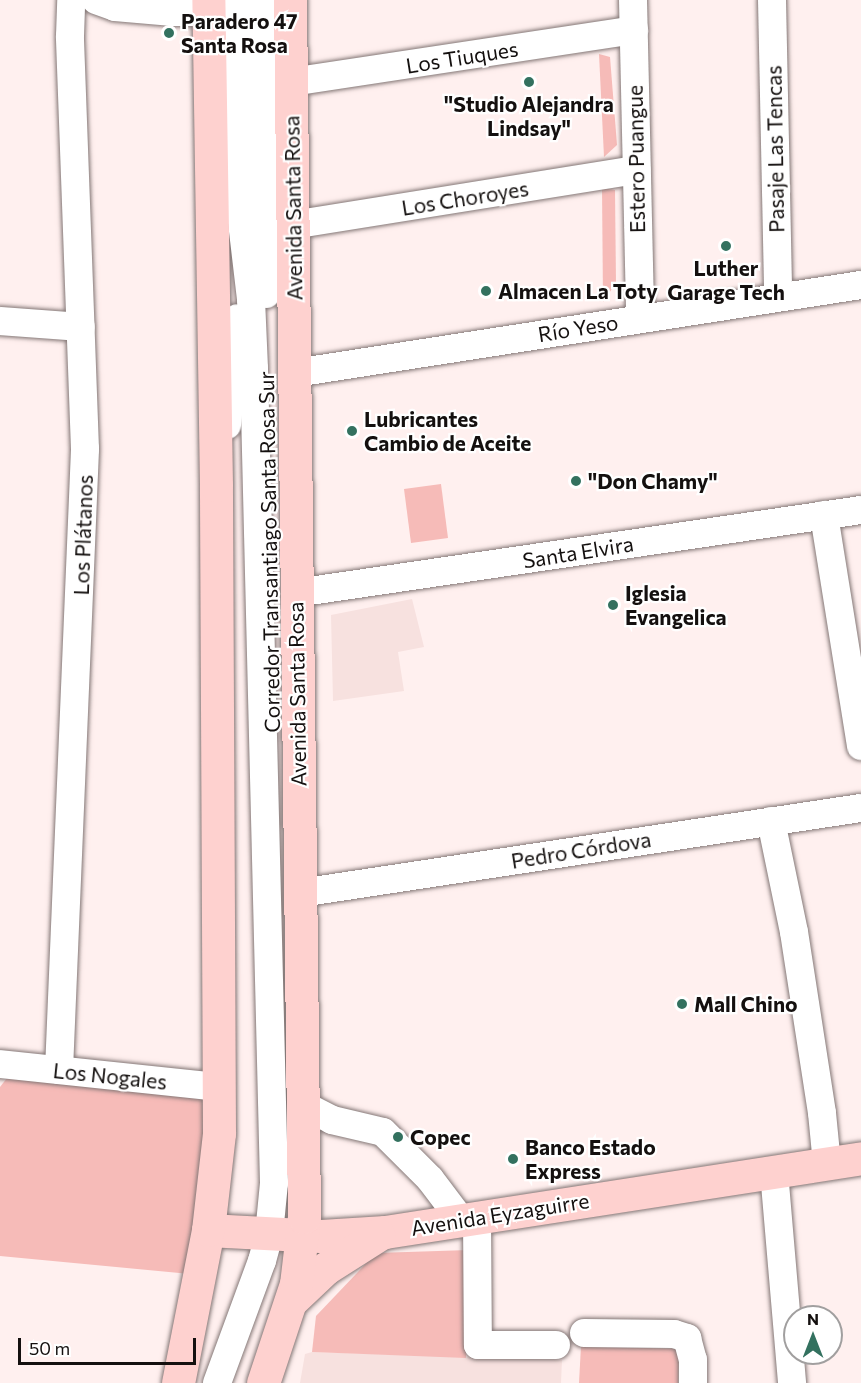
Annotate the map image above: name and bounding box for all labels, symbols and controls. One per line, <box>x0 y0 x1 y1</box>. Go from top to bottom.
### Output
place label: Paradero 47 Santa Rosa <box>181 8 297 58</box>
marker: Paradero 47 Santa Rosa <box>162 26 176 40</box>
street label: Los Tiuques <box>404 36 520 78</box>
street label: Pasaje Las Tencas <box>761 65 789 233</box>
marker: "Studio Alejandra Lindsay" <box>522 75 536 89</box>
street label: Estero Puangue <box>622 85 650 233</box>
place label: "Studio Alejandra Lindsay" <box>444 91 614 141</box>
street label: Avenida Santa Rosa <box>279 115 307 301</box>
street label: Los Choroyes <box>400 176 530 220</box>
marker: Luther Garage Tech <box>719 239 733 253</box>
place label: Luther Garage Tech <box>667 255 785 305</box>
place label: Almacen La Toty <box>498 278 658 304</box>
marker: Almacen La Toty <box>479 284 493 298</box>
street label: Río Yeso <box>536 309 620 347</box>
street label: Corredor Transantiago Santa Rosa Sur <box>253 371 285 733</box>
place label: Lubricantes Cambio de Aceite <box>364 406 531 456</box>
marker: Lubricantes Cambio de Aceite <box>345 424 359 438</box>
place label: "Don Chamy" <box>588 468 718 494</box>
street label: Los Plátanos <box>68 474 98 596</box>
marker: "Don Chamy" <box>569 474 583 488</box>
street label: Santa Elvira <box>521 531 635 573</box>
place label: Iglesia Evangelica <box>625 580 727 630</box>
marker: Iglesia Evangelica <box>606 598 620 612</box>
street label: Avenida Santa Rosa <box>283 601 311 787</box>
street label: Pedro Córdova <box>509 826 653 874</box>
place label: Mall Chino <box>694 991 798 1017</box>
marker: Mall Chino <box>675 997 689 1011</box>
street label: Los Nogales <box>52 1057 168 1095</box>
place label: Copec <box>410 1124 471 1150</box>
marker: Copec <box>391 1130 405 1144</box>
place label: Banco Estado Express <box>525 1134 656 1184</box>
marker: Banco Estado Express <box>506 1152 520 1166</box>
street label: Avenida Eyzaguirre <box>409 1187 591 1241</box>
north arrow <box>783 1305 843 1365</box>
text: N <box>807 1309 819 1328</box>
scale bar <box>21 1326 200 1364</box>
text: 50 m <box>29 1337 70 1359</box>

